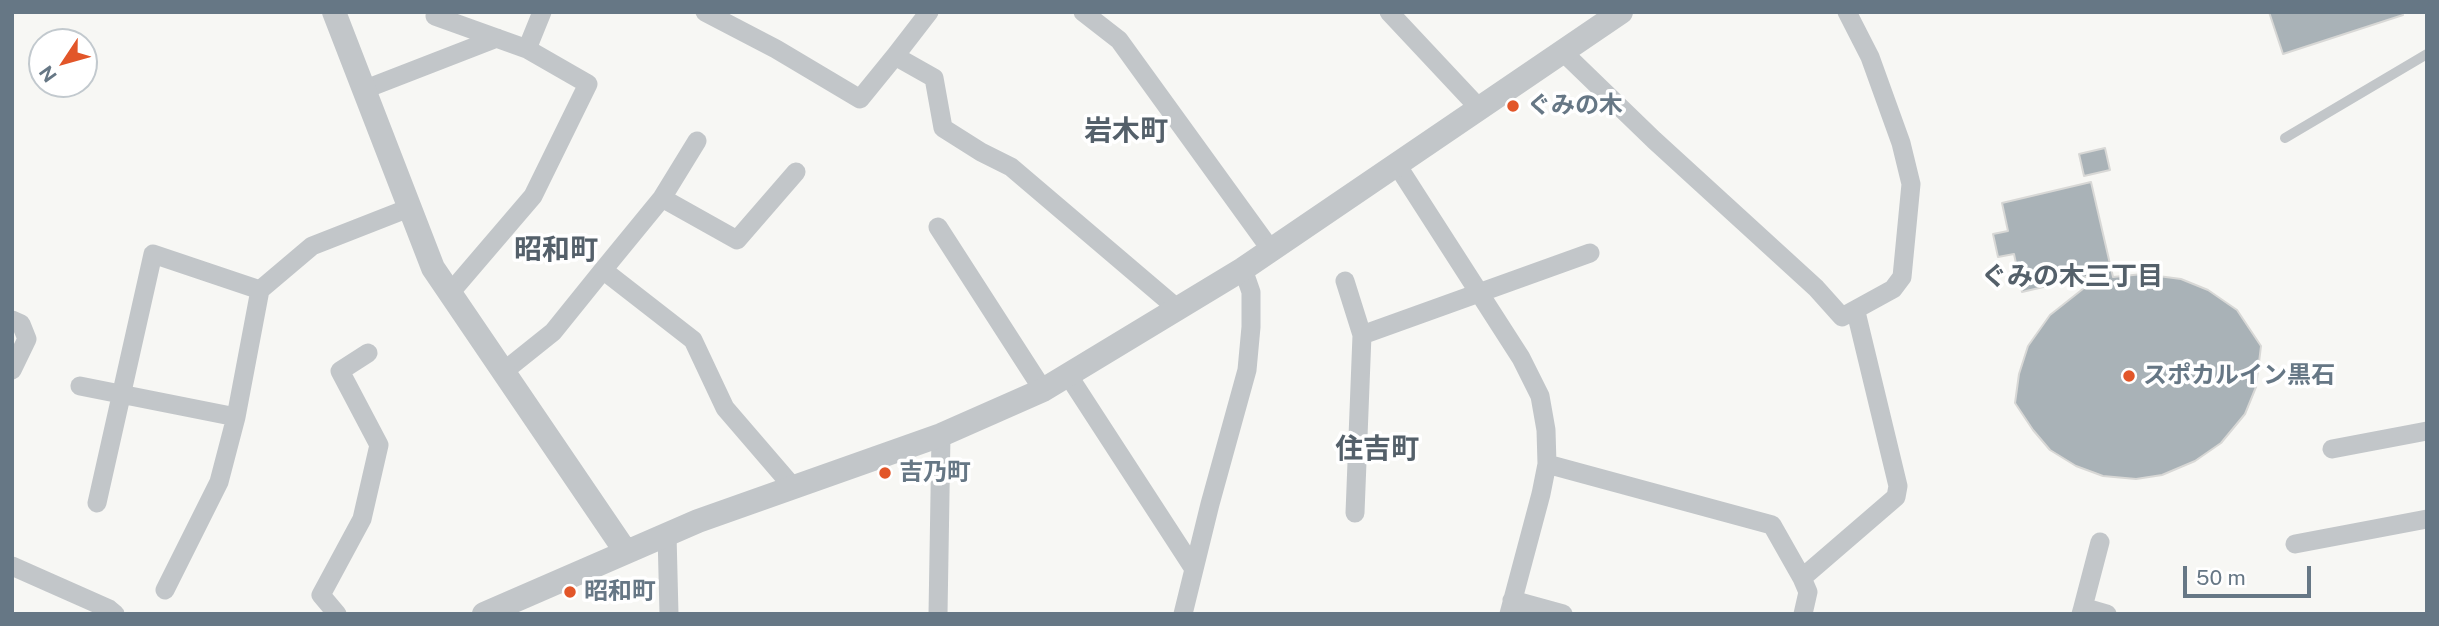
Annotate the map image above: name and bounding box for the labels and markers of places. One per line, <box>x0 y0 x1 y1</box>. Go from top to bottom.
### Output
place label: ぐみの木 <box>1527 92 1623 120</box>
marker: ぐみの木 <box>1505 98 1521 114</box>
place label: スポカルイン黒石 <box>2143 362 2335 390</box>
marker: スポカルイン黒石 <box>2121 368 2137 384</box>
place label: 吉乃町 <box>899 459 971 487</box>
marker: 吉乃町 <box>877 465 893 481</box>
place label: 昭和町 <box>584 578 656 606</box>
marker: 昭和町 <box>562 584 578 600</box>

